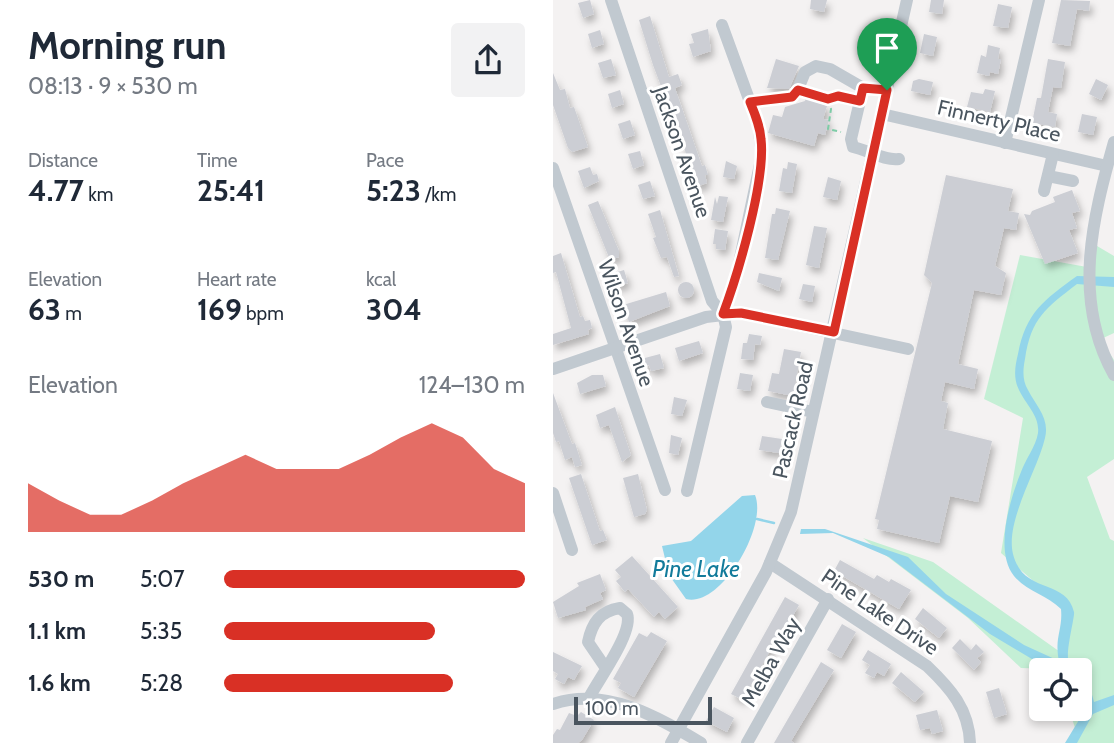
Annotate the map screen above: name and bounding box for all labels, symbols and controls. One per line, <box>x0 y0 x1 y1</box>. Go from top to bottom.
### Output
pin <box>857 18 917 90</box>
text: Morning run <box>28 22 227 69</box>
button: share <box>451 23 525 97</box>
icon: arrive <box>868 29 906 67</box>
text: 08:13 · 9 × 530 m <box>28 72 198 100</box>
street label: Jackson Avenue <box>648 82 717 221</box>
street label: Finnerty Place <box>935 94 1063 147</box>
text: Distance <box>28 149 98 172</box>
text: Time <box>197 149 237 172</box>
text: Pace <box>366 149 404 172</box>
text: 4.77 <box>28 172 84 209</box>
text: 25:41 <box>197 172 265 209</box>
text: 5:23 <box>366 172 421 209</box>
text: km <box>84 183 113 206</box>
text: /km <box>421 183 456 206</box>
street label: Wilson Avenue <box>593 256 660 390</box>
text: Elevation <box>28 268 102 291</box>
text: Heart rate <box>197 268 277 291</box>
text: kcal <box>366 268 396 291</box>
text: 63 <box>28 291 61 328</box>
text: 169 <box>197 291 242 328</box>
text: 304 <box>366 291 422 328</box>
text: m <box>61 302 82 325</box>
text: bpm <box>242 302 284 325</box>
street label: Pascack Road <box>767 359 818 481</box>
text: Elevation <box>28 371 118 399</box>
text: 124–130 m <box>419 371 525 399</box>
water label: Pine Lake <box>652 555 740 583</box>
street label: Pine Lake Drive <box>817 563 944 660</box>
text: 530 m <box>28 565 94 593</box>
text: 5:07 <box>140 565 185 593</box>
street label: Melba Way <box>736 612 806 711</box>
text: 1.1 km <box>28 617 86 645</box>
text: 5:35 <box>140 617 182 645</box>
map controls <box>1029 658 1092 721</box>
button: locate <box>1029 658 1092 721</box>
text: 1.6 km <box>28 669 91 697</box>
text: 5:28 <box>140 669 183 697</box>
scale bar <box>574 694 712 726</box>
text: 100 m <box>585 697 639 720</box>

